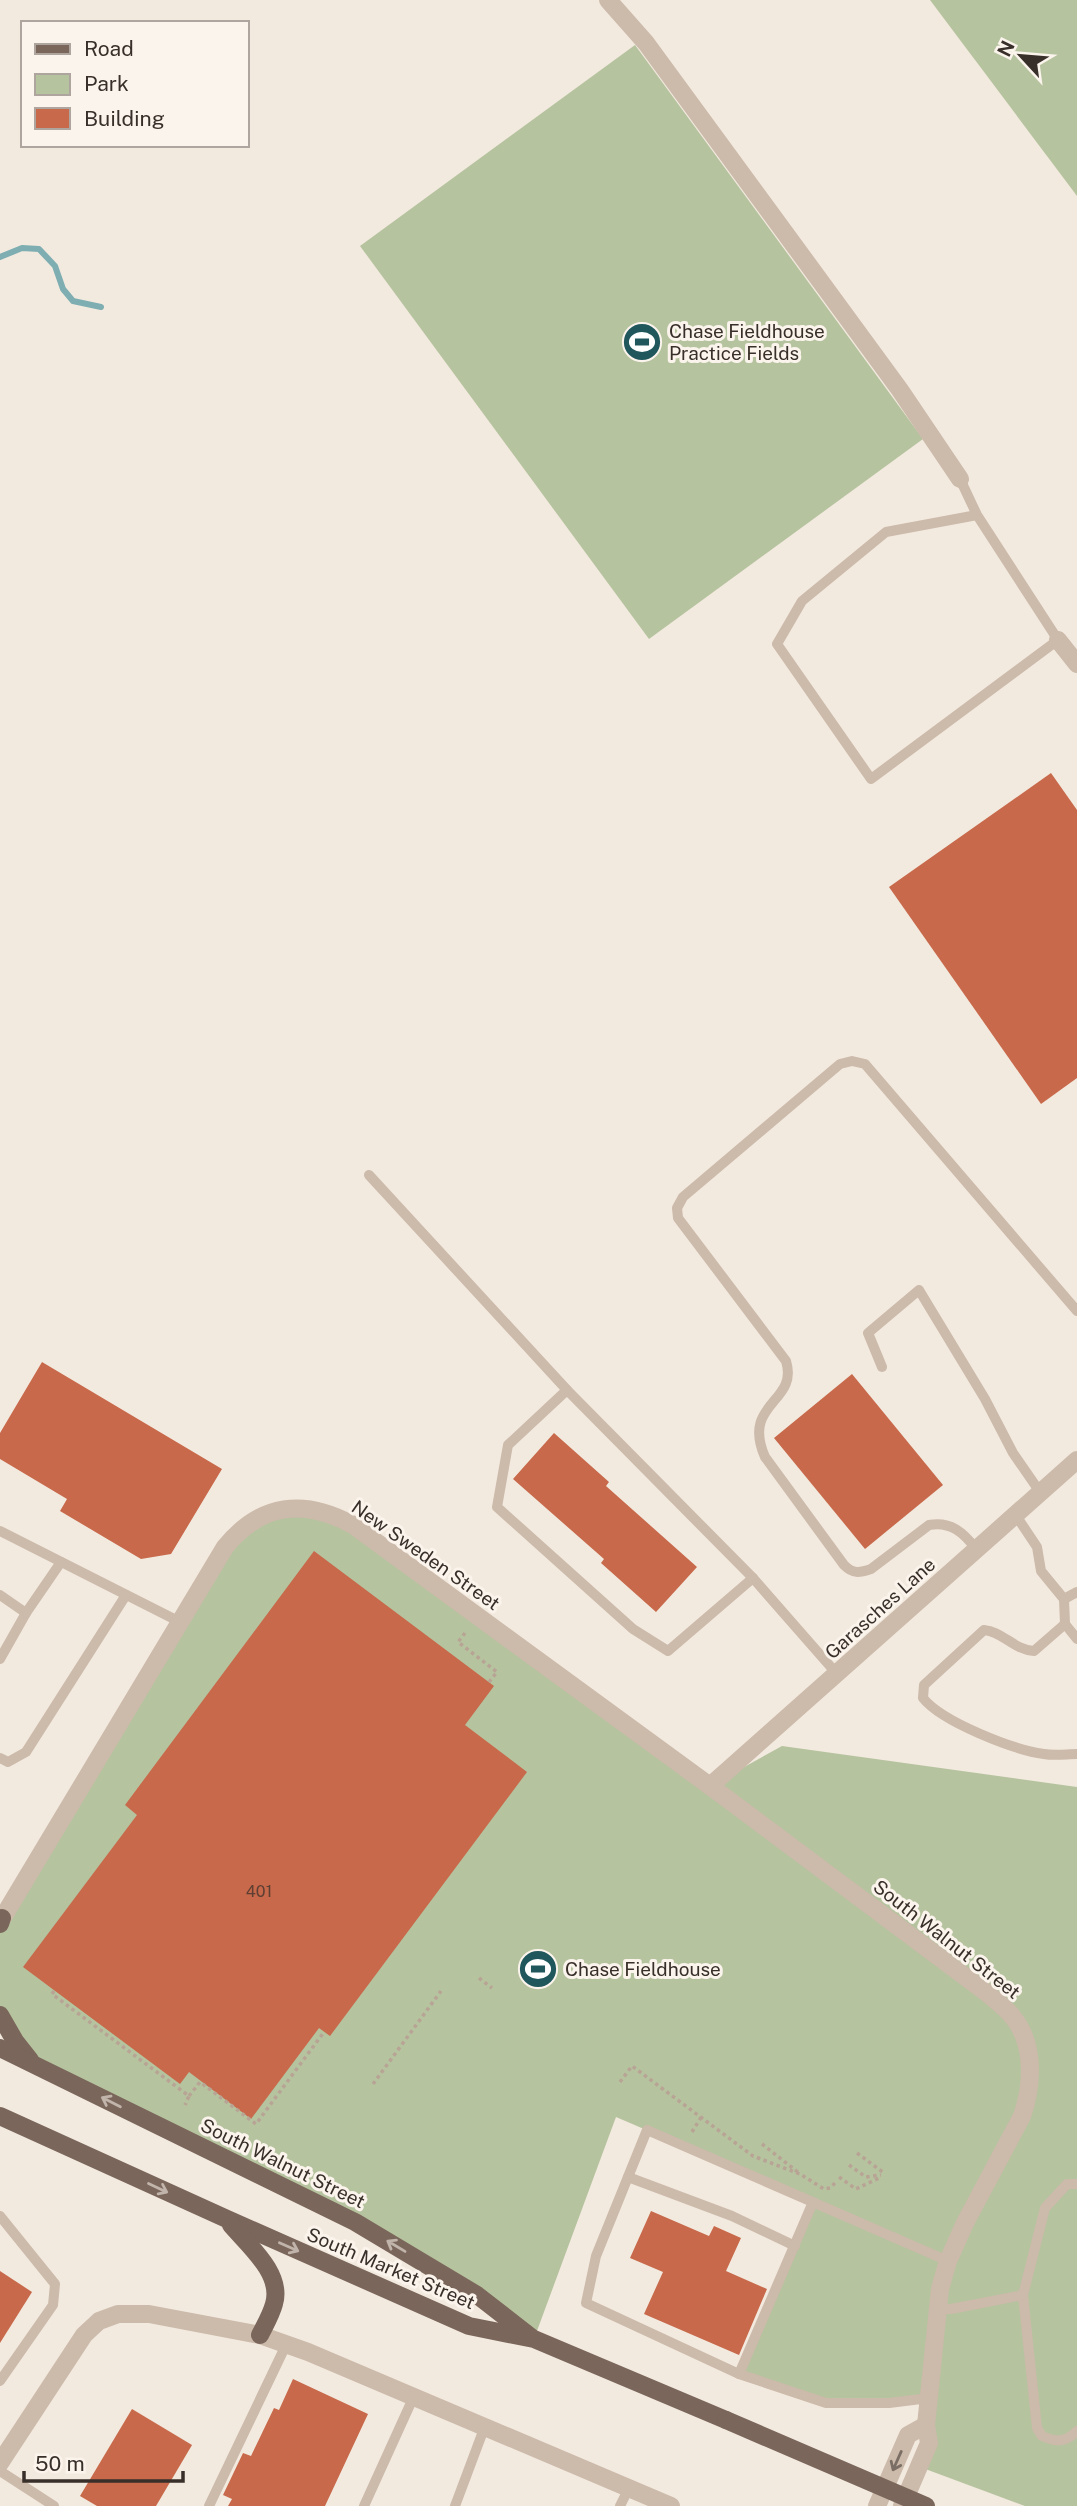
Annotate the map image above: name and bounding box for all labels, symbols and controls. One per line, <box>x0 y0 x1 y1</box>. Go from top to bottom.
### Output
legend <box>21 21 248 147</box>
north arrow <box>986 21 1056 91</box>
text: Road <box>84 36 134 61</box>
text: N <box>993 37 1019 60</box>
text: Park <box>84 71 129 96</box>
text: Building <box>84 106 165 131</box>
place label: Chase Fieldhouse Practice Fields <box>669 320 825 364</box>
sports icon: Chase Fieldhouse Practice Fields <box>621 321 663 363</box>
street label: New Sweden Street <box>348 1496 504 1614</box>
street label: Garasches Lane <box>820 1553 940 1663</box>
street label: South Walnut Street <box>869 1875 1025 2003</box>
house number: 401 <box>246 1882 272 1901</box>
sports icon: Chase Fieldhouse <box>517 1948 559 1990</box>
place label: Chase Fieldhouse <box>565 1958 721 1980</box>
one-way arrow <box>101 2094 122 2108</box>
street label: South Walnut Street <box>197 2114 369 2212</box>
one-way arrow <box>147 2181 168 2195</box>
street label: South Market Street <box>304 2223 478 2313</box>
one-way arrow <box>387 2238 407 2252</box>
one-way arrow <box>278 2241 299 2254</box>
scale bar <box>24 2440 184 2484</box>
one-way arrow <box>890 2450 903 2472</box>
text: 50 m <box>35 2451 85 2476</box>

